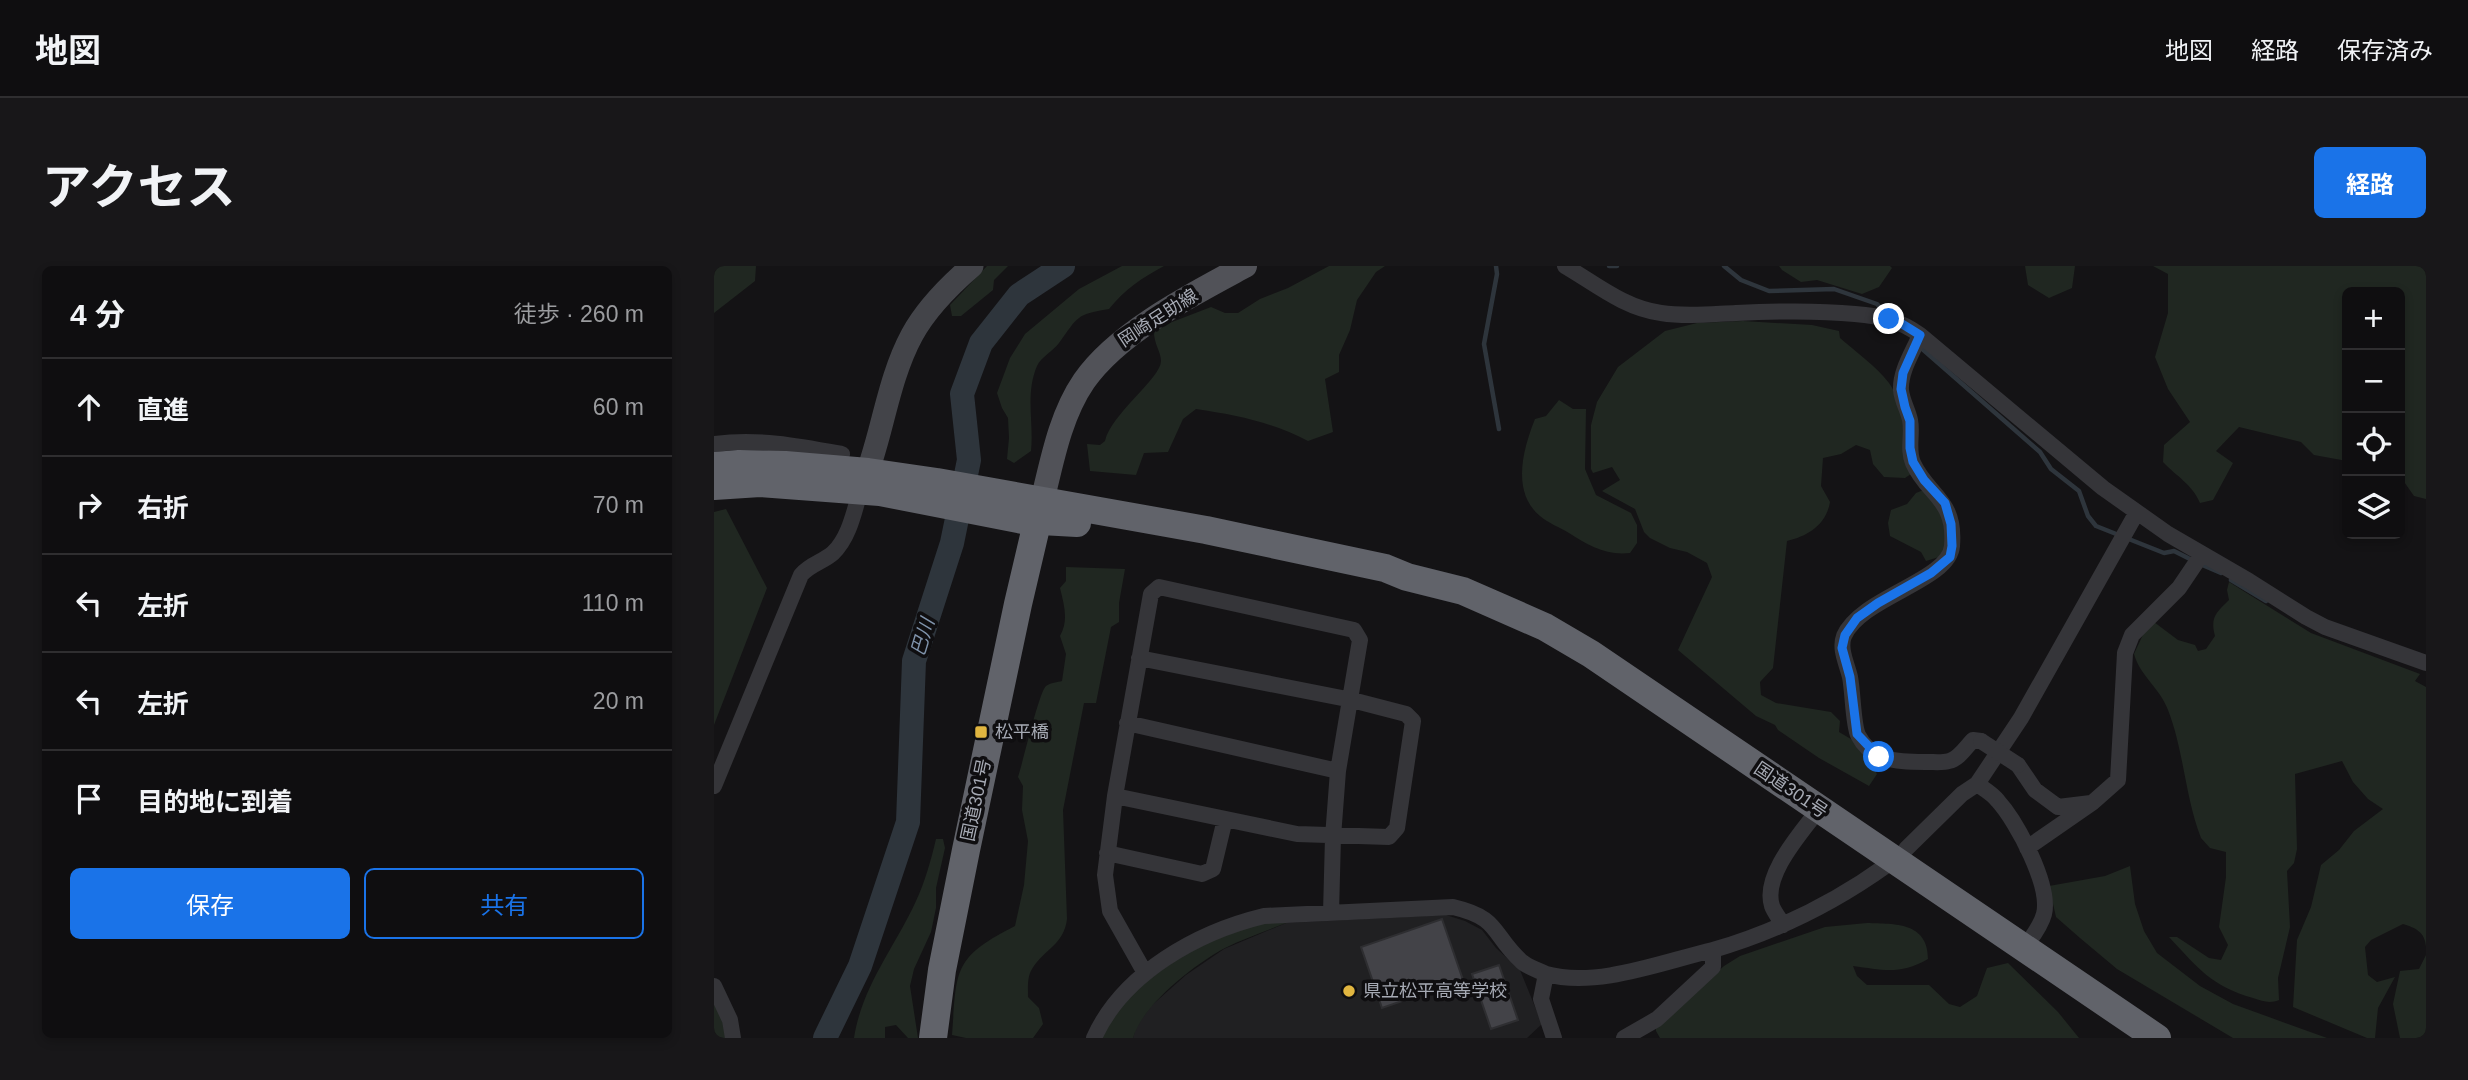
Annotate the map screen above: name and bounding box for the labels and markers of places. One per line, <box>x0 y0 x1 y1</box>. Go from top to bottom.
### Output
place label: 松平橋 <box>995 722 1049 742</box>
marker: 松平橋 <box>973 724 989 740</box>
place label: 県立松平高等学校 <box>1363 981 1507 1001</box>
marker: 県立松平高等学校 <box>1341 983 1357 999</box>

